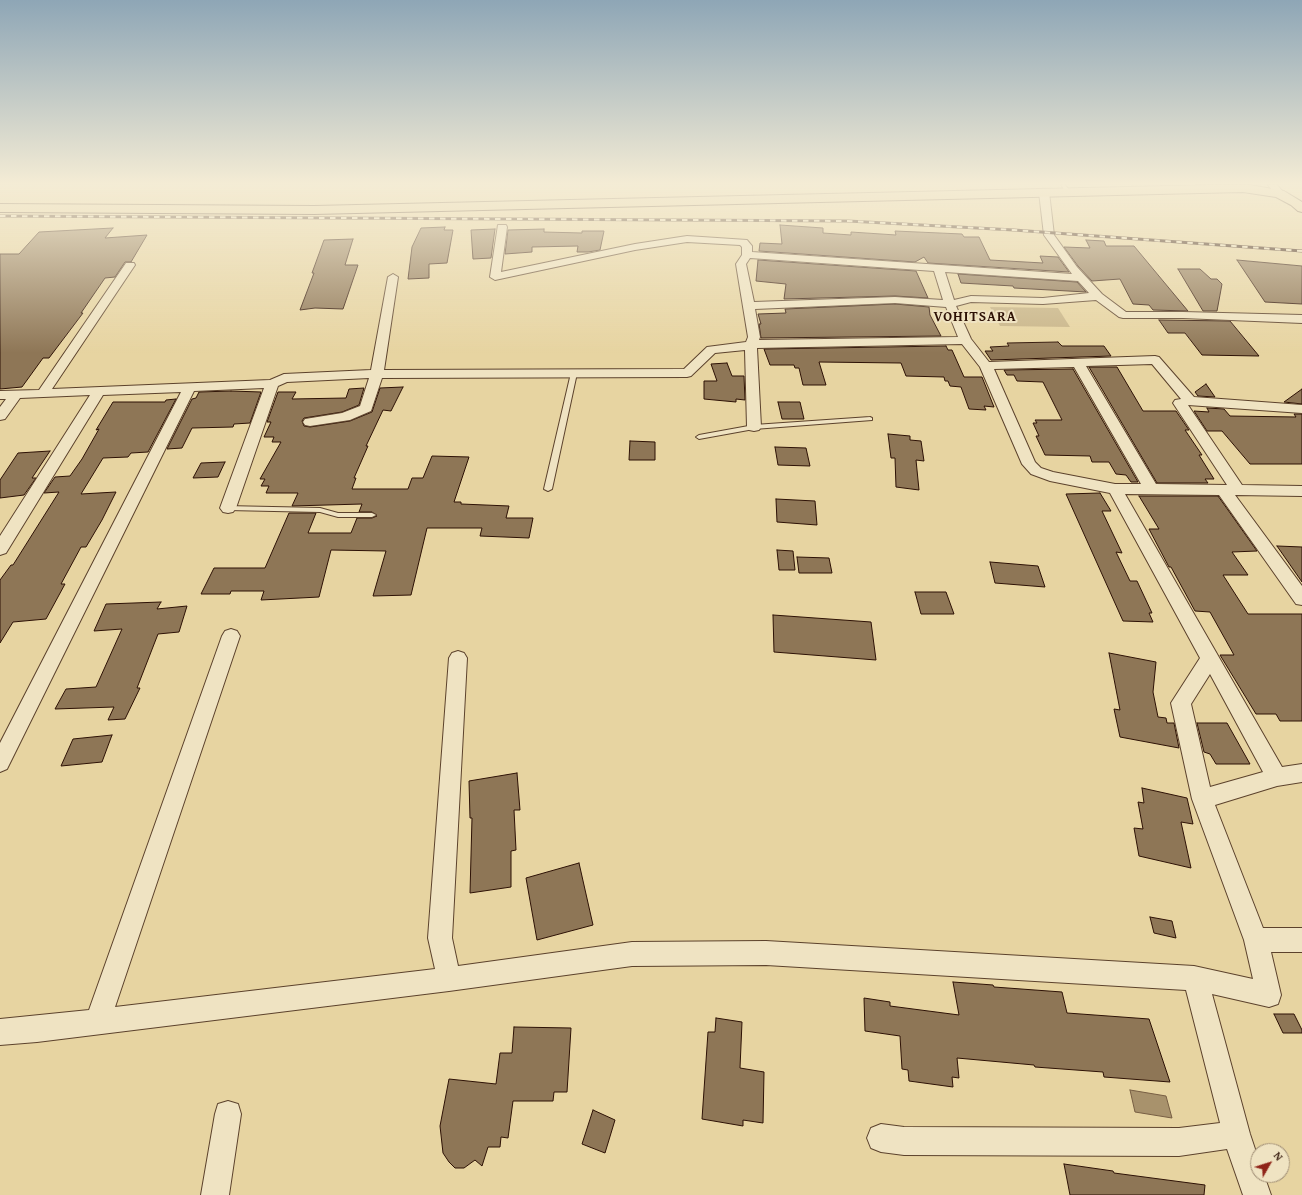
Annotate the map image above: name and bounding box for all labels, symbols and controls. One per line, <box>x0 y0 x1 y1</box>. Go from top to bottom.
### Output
district label: VOHITSARA <box>933 309 1017 325</box>
north arrow <box>1250 1143 1290 1183</box>
text: N <box>1270 1148 1287 1164</box>

